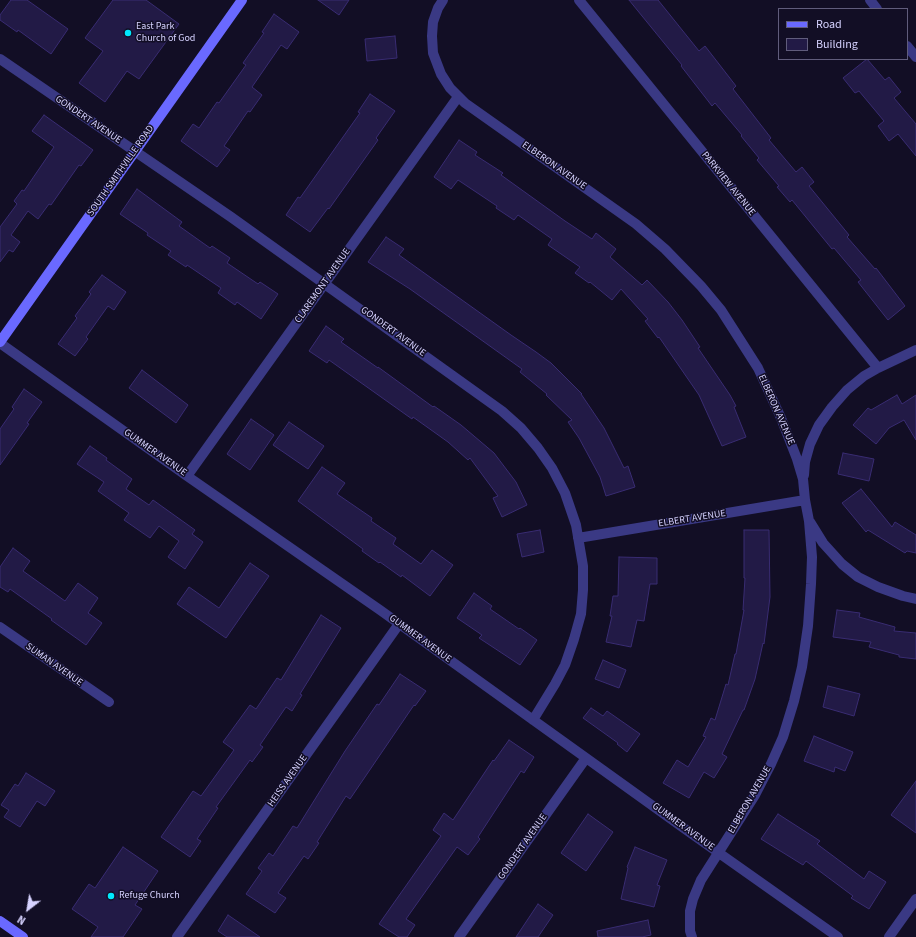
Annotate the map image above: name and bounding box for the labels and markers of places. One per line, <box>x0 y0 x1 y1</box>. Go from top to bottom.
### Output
place label: East Park Church of God <box>136 21 195 44</box>
marker: East Park Church of God <box>123 28 133 38</box>
place label: Refuge Church <box>119 890 180 902</box>
marker: Refuge Church <box>106 891 116 901</box>

